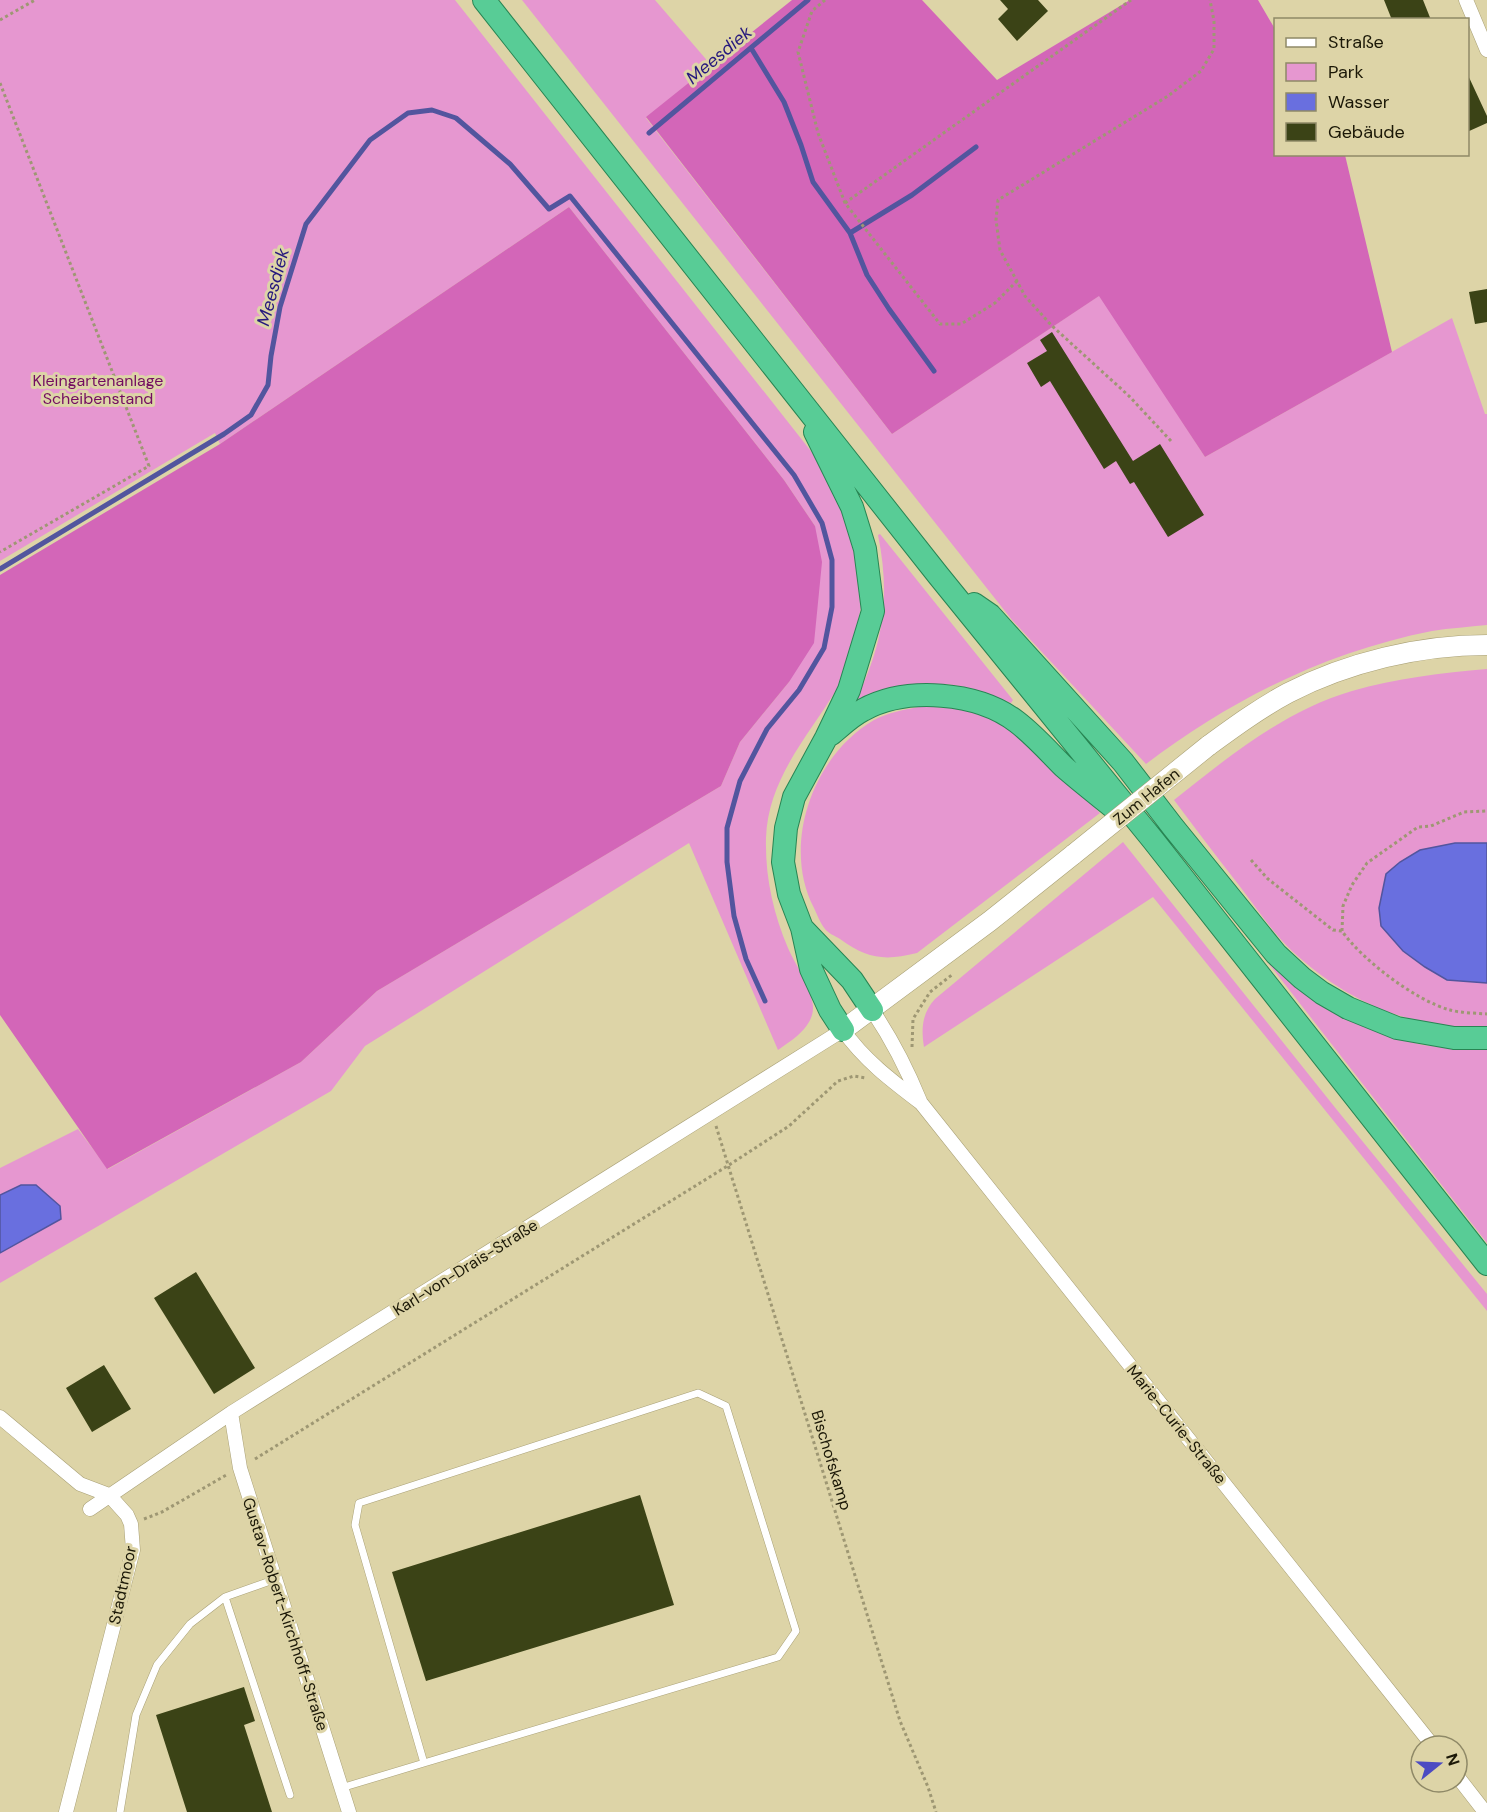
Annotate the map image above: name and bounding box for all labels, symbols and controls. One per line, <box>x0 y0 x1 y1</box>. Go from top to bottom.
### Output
legend <box>1274 18 1469 156</box>
water label: Meesdiek <box>681 20 758 90</box>
text: Straße <box>1328 30 1384 54</box>
text: Park <box>1328 60 1364 84</box>
text: Wasser <box>1328 90 1390 114</box>
text: Gebäude <box>1328 120 1405 144</box>
water label: Meesdiek <box>251 245 295 328</box>
park label: Kleingartenanlage Scheibenstand <box>33 370 163 409</box>
street label: Zum Hafen <box>1109 763 1184 830</box>
street label: Karl-von-Drais-Straße <box>389 1214 542 1321</box>
street label: Marie-Curie-Straße <box>1122 1360 1231 1488</box>
street label: Bischofskamp <box>806 1408 857 1513</box>
street label: Gustav-Robert-Kirchhoff-Straße <box>238 1495 333 1734</box>
street label: Stadtmoor <box>104 1544 141 1626</box>
north arrow <box>1409 1734 1469 1794</box>
text: N <box>1441 1751 1465 1768</box>

